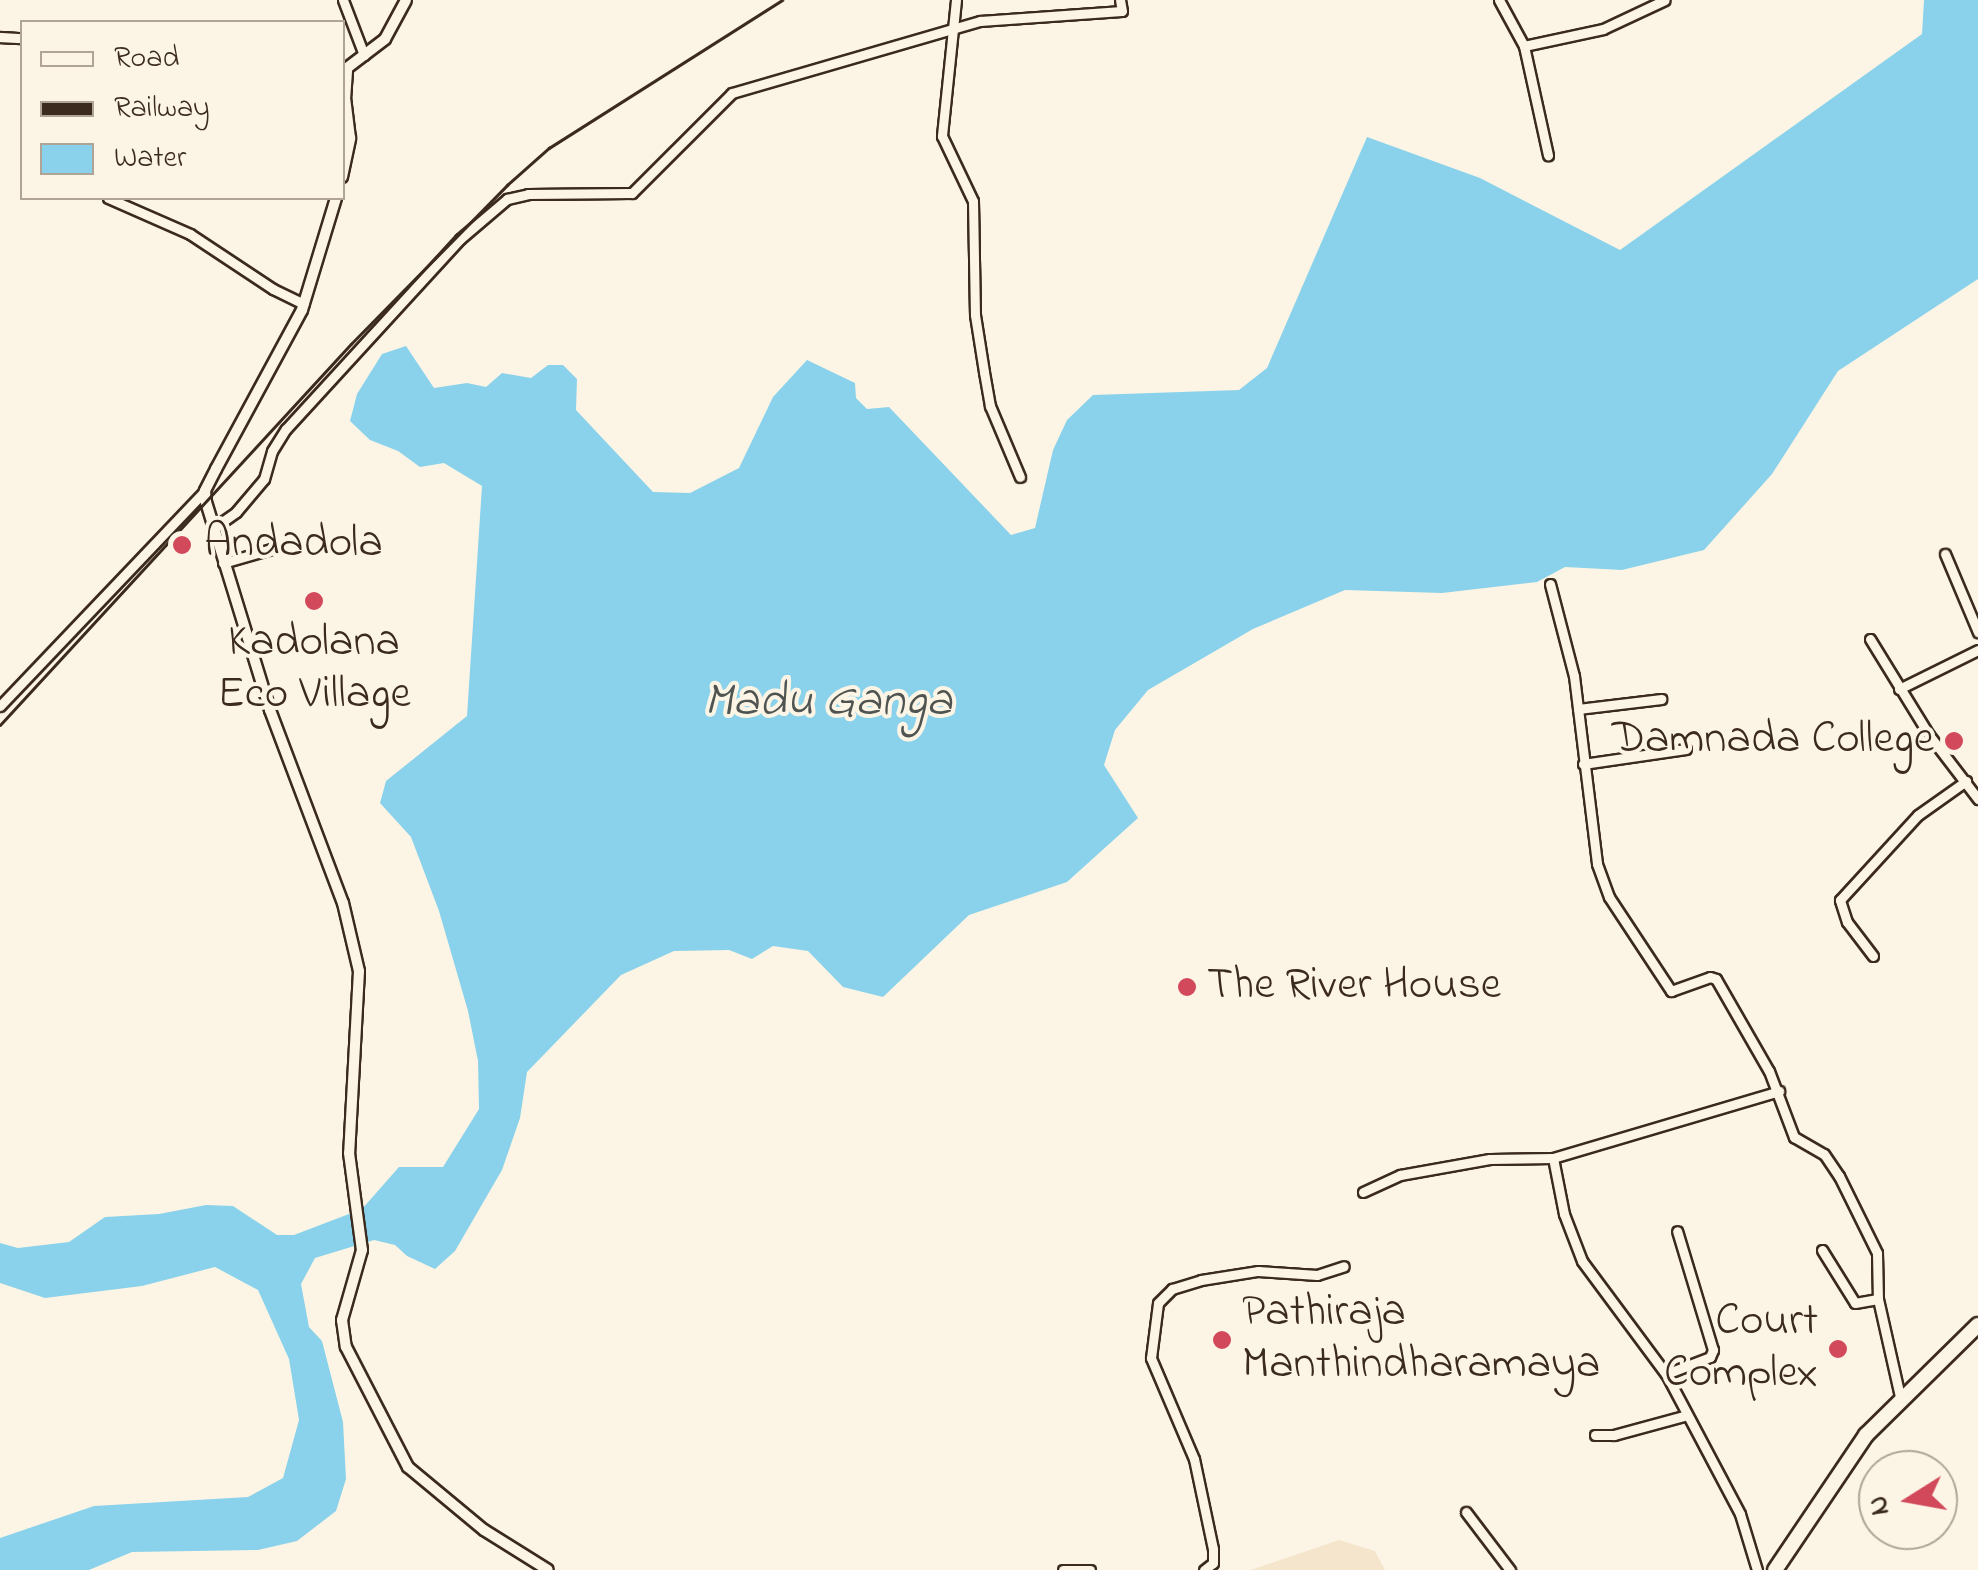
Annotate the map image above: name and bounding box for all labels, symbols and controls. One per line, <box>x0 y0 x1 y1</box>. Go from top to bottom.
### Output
legend <box>20 20 345 200</box>
text: Road <box>114 37 179 81</box>
text: Railway <box>114 87 210 131</box>
text: Water <box>114 137 186 181</box>
place label: Andadola <box>204 518 383 572</box>
marker: Andadola <box>169 532 195 558</box>
marker: Kadolana Eco Village <box>303 590 325 612</box>
place label: Kadolana Eco Village <box>217 617 411 723</box>
water label: Madu Ganga <box>704 674 952 732</box>
place label: Damnada College <box>1612 714 1934 768</box>
marker: Damnada College <box>1943 730 1965 752</box>
place label: The River House <box>1207 960 1501 1014</box>
marker: The River House <box>1176 976 1198 998</box>
place label: Pathiraja Manthindharamaya <box>1242 1287 1600 1393</box>
place label: Court Complex <box>1664 1296 1818 1402</box>
marker: Pathiraja Manthindharamaya <box>1211 1329 1233 1351</box>
marker: Court Complex <box>1827 1338 1849 1360</box>
north arrow <box>1858 1450 1958 1550</box>
text: N <box>1858 1492 1902 1519</box>

